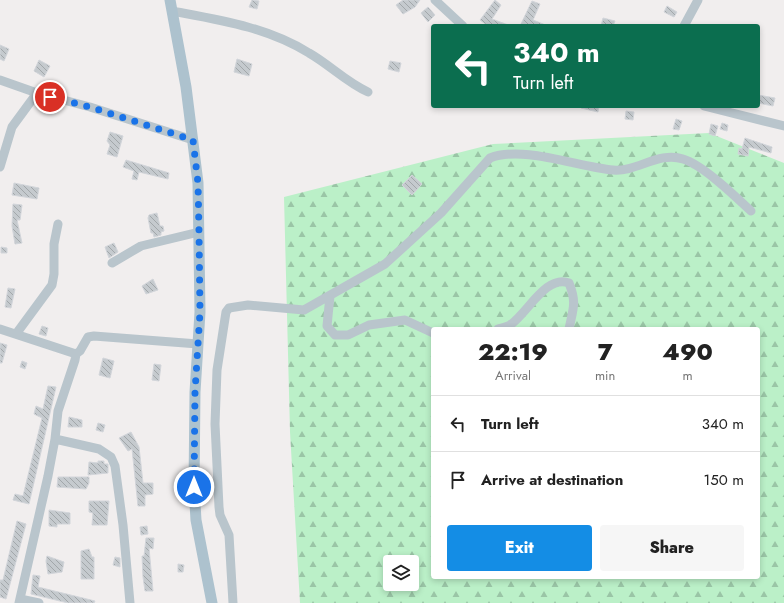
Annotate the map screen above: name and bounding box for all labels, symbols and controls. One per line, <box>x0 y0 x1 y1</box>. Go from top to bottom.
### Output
text: 340 m <box>513 32 600 73</box>
icon: left <box>447 40 499 92</box>
text: Turn left <box>513 70 573 96</box>
pin <box>33 80 67 114</box>
icon: arrive <box>39 86 61 108</box>
text: 22:19 <box>478 334 548 369</box>
text: 7 <box>598 334 613 369</box>
text: 490 <box>662 334 713 369</box>
text: Arrival <box>495 366 531 385</box>
text: min <box>595 366 615 385</box>
text: m <box>683 366 693 385</box>
icon: left <box>447 413 469 435</box>
text: Turn left <box>481 413 539 435</box>
text: 340 m <box>702 413 744 435</box>
position arrow <box>173 466 215 508</box>
icon: arrive <box>447 469 469 491</box>
text: Arrive at destination <box>481 469 623 491</box>
text: 150 m <box>704 469 744 491</box>
button: Exit <box>447 525 592 571</box>
button: Share <box>600 525 744 571</box>
map controls <box>383 555 419 591</box>
button: layers <box>383 555 419 591</box>

